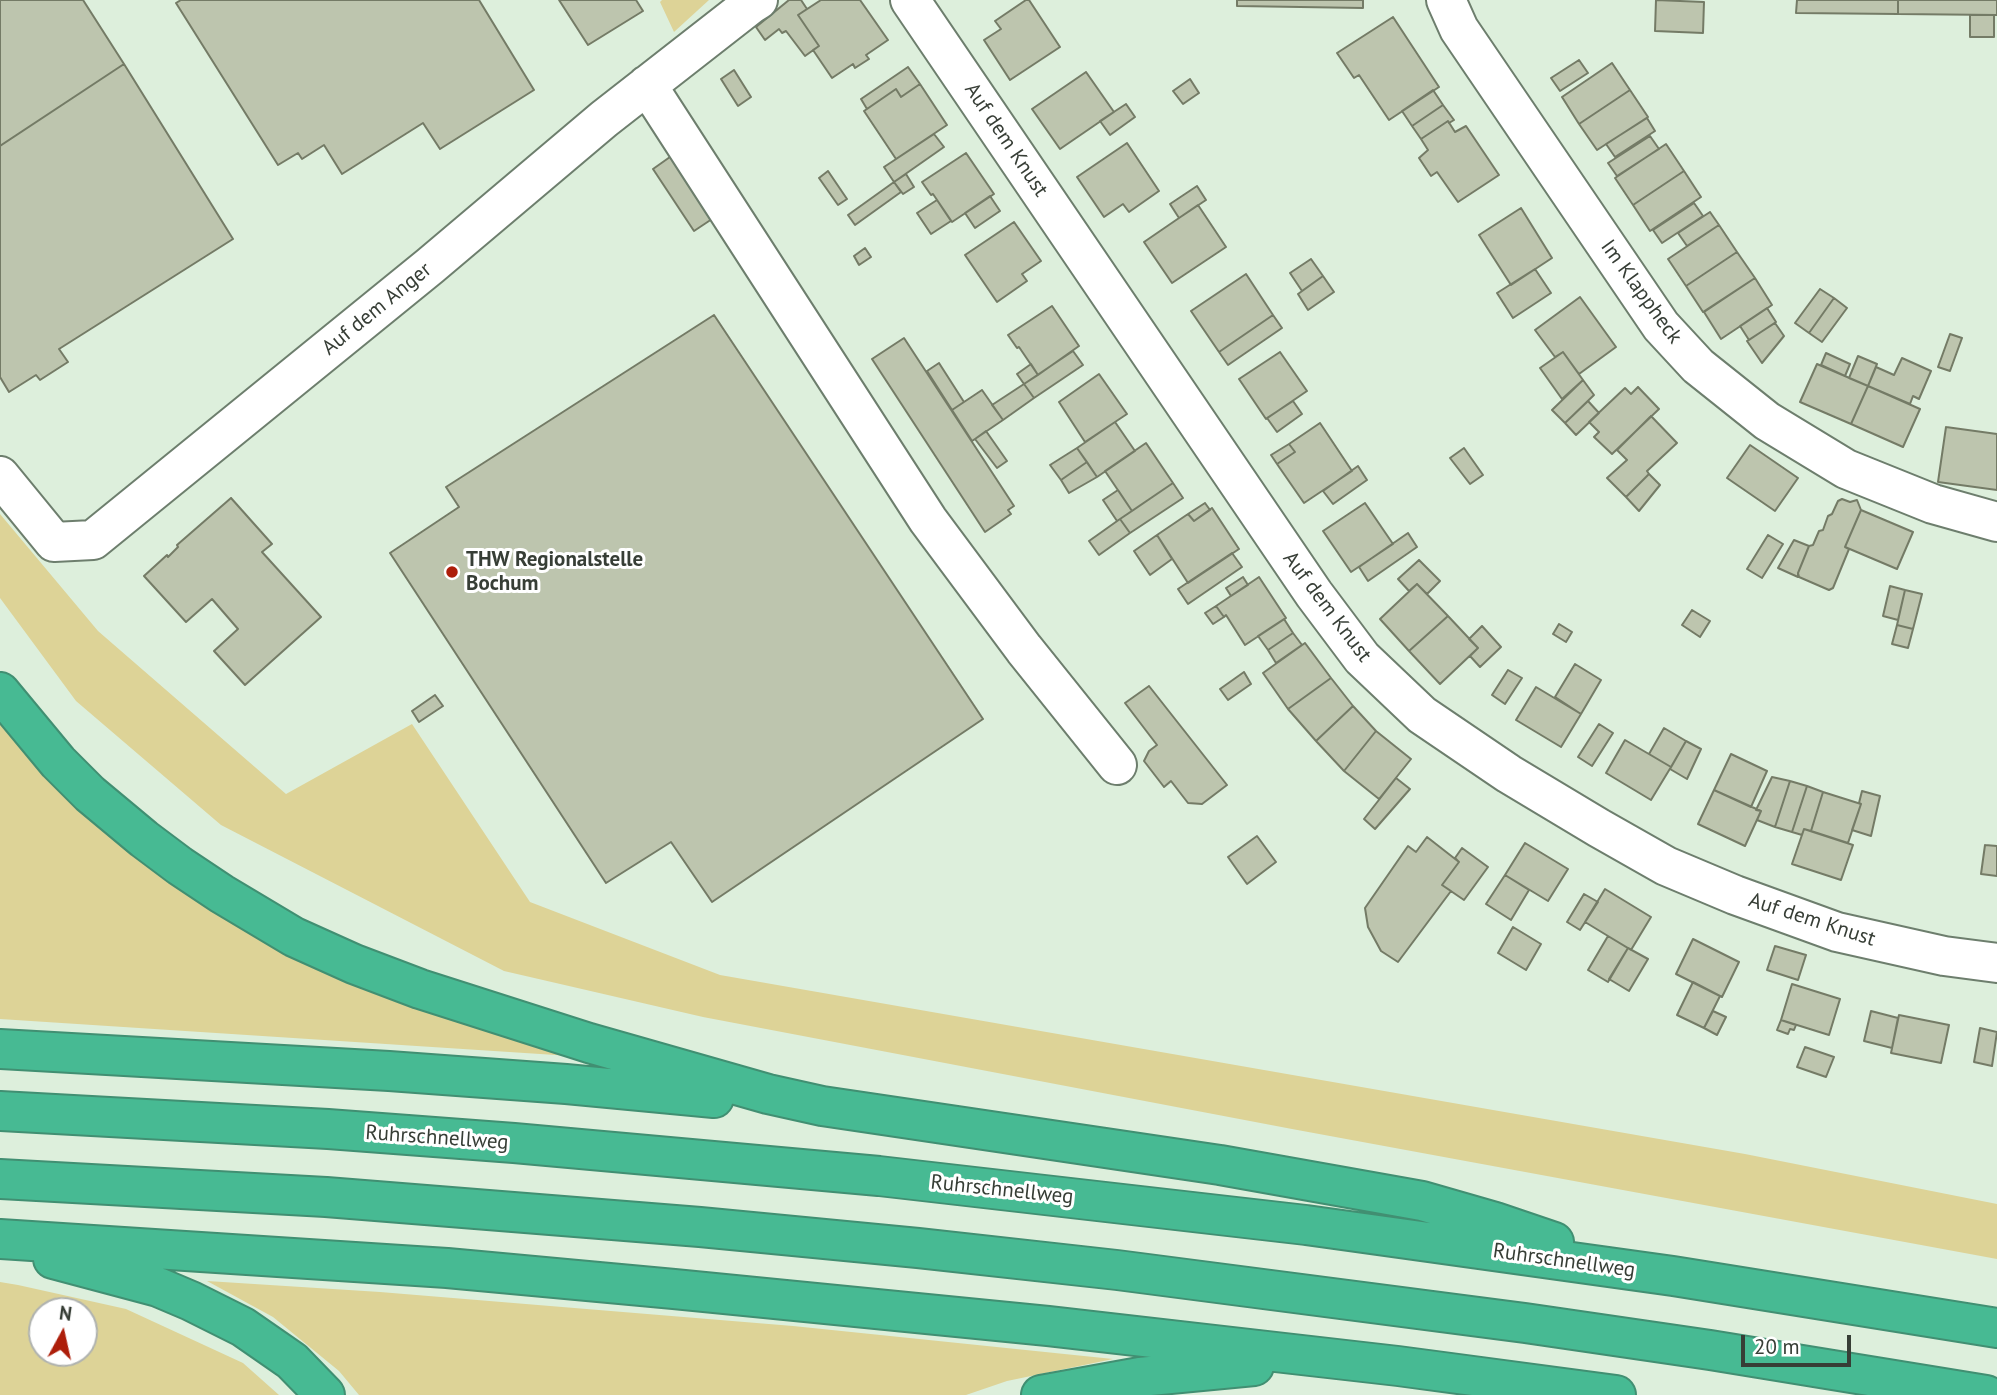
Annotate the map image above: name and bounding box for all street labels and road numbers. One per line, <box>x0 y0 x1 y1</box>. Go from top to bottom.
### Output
street label: Auf dem Knust <box>959 78 1053 202</box>
street label: Im Klappheck <box>1595 235 1687 349</box>
street label: Auf dem Anger <box>317 257 437 361</box>
street label: Auf dem Knust <box>1277 547 1377 667</box>
street label: Auf dem Knust <box>1746 888 1878 952</box>
street label: Ruhrschnellweg <box>365 1120 509 1156</box>
street label: Ruhrschnellweg <box>929 1170 1075 1210</box>
street label: Ruhrschnellweg <box>1491 1239 1637 1283</box>

